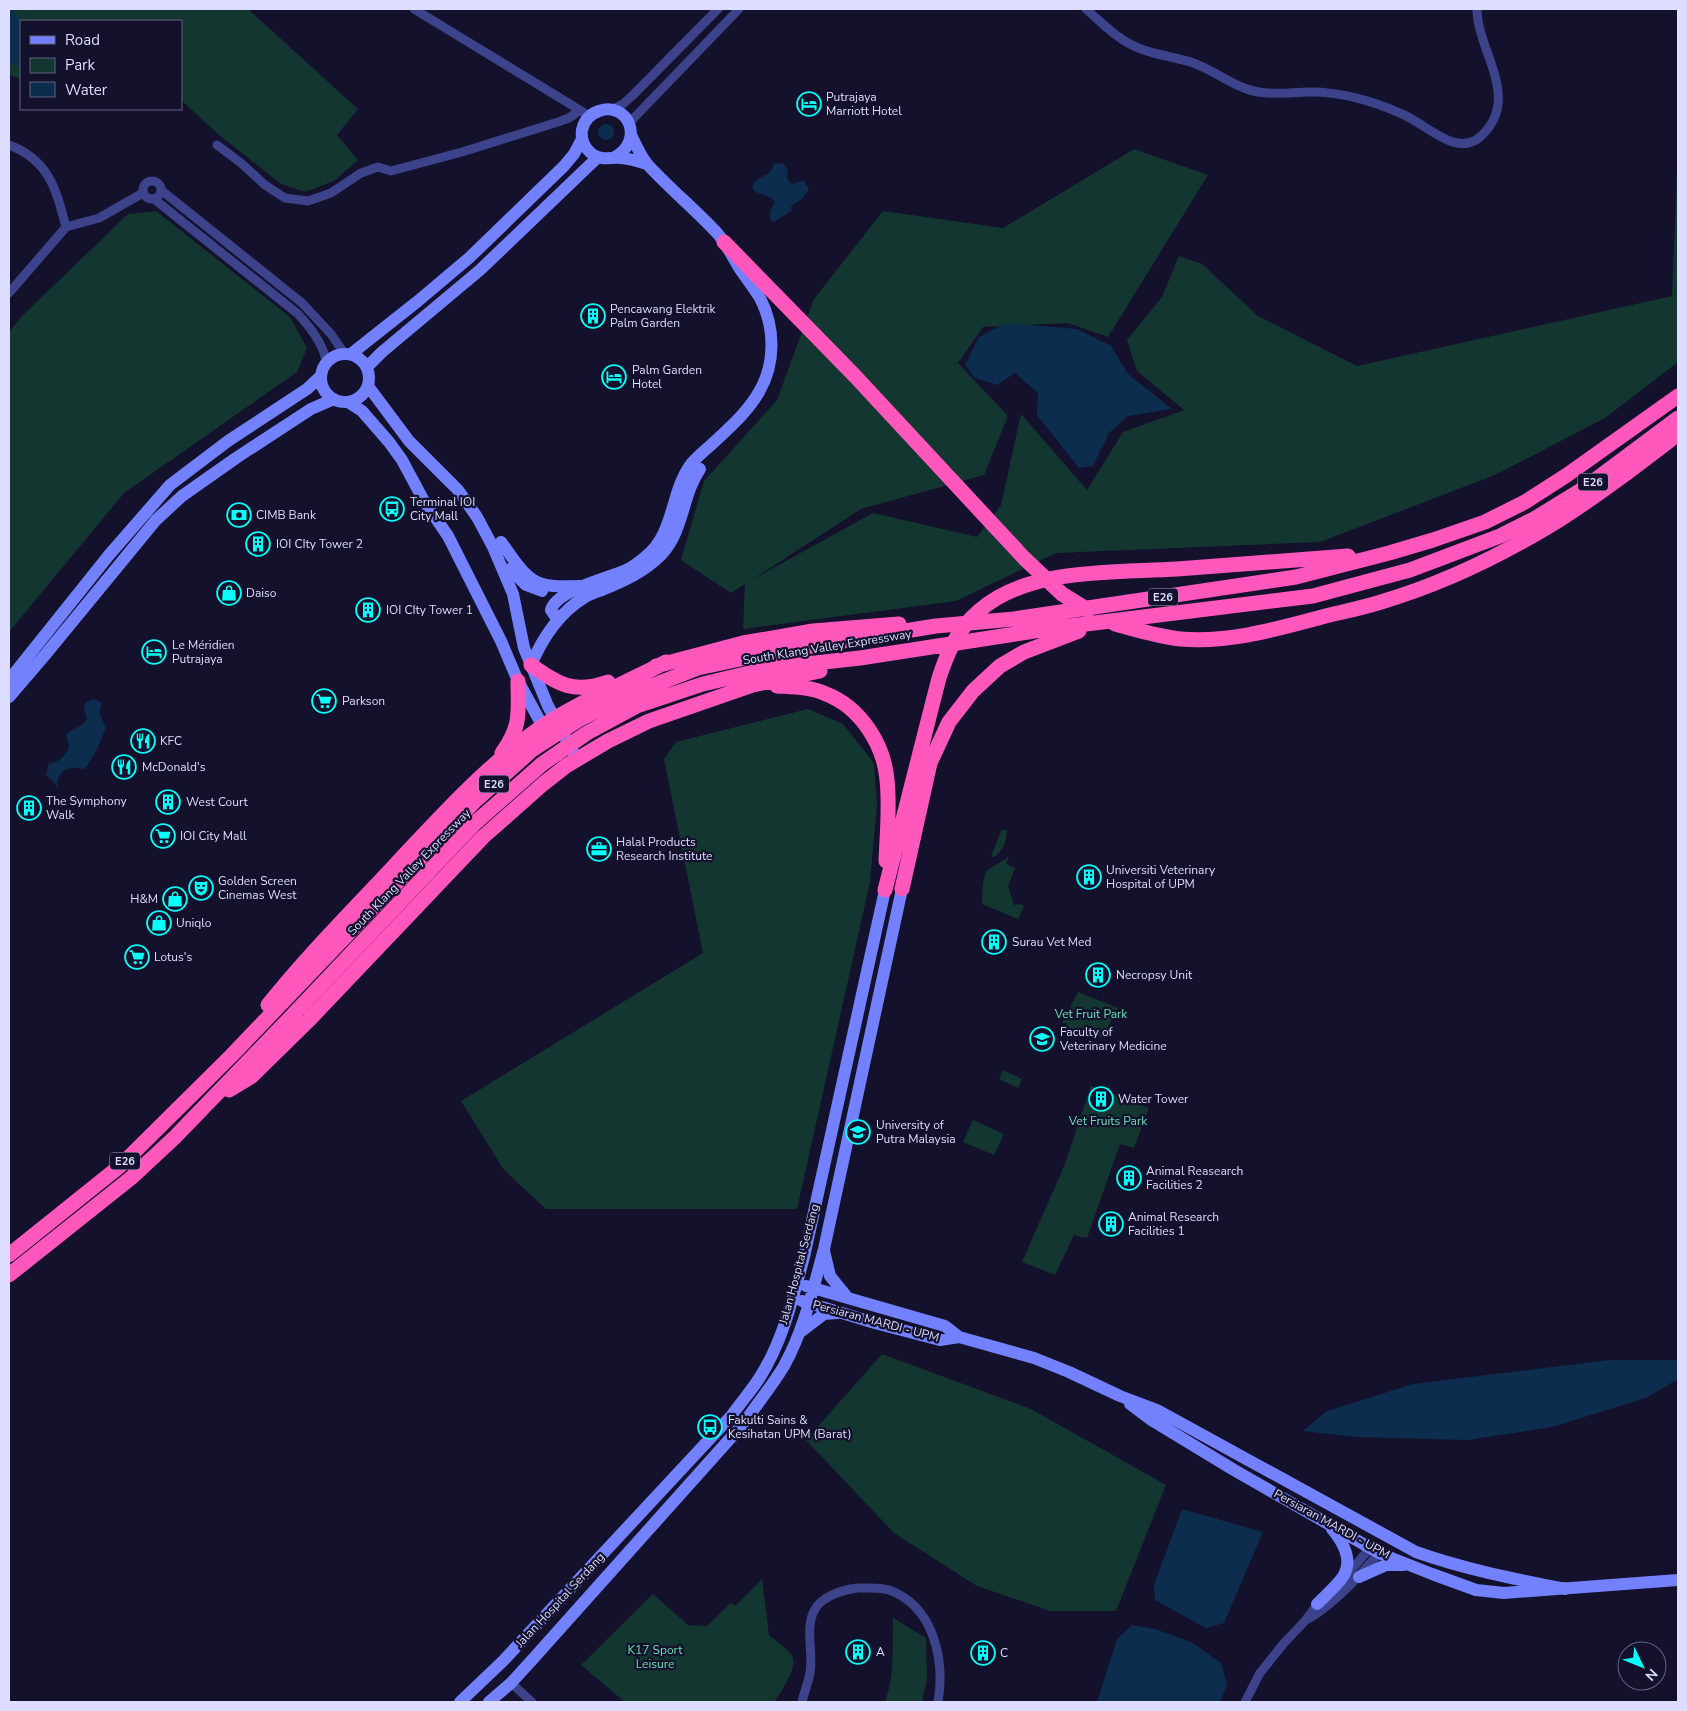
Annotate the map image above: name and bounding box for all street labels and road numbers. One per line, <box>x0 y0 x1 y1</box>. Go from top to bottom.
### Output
road number: E26 <box>1578 474 1608 491</box>
road number: E26 <box>1148 588 1178 606</box>
street label: South Klang Valley Expressway <box>742 626 913 668</box>
road number: E26 <box>479 776 509 792</box>
street label: South Klang Valley Expressway <box>344 805 475 939</box>
road number: E26 <box>110 1152 140 1170</box>
street label: Jalan Hospital Serdang <box>775 1202 823 1327</box>
street label: Persiaran MARDI - UPM <box>811 1296 941 1346</box>
street label: Persiaran MARDI - UPM <box>1271 1485 1393 1563</box>
street label: Jalan Hospital Serdang <box>511 1549 608 1651</box>

